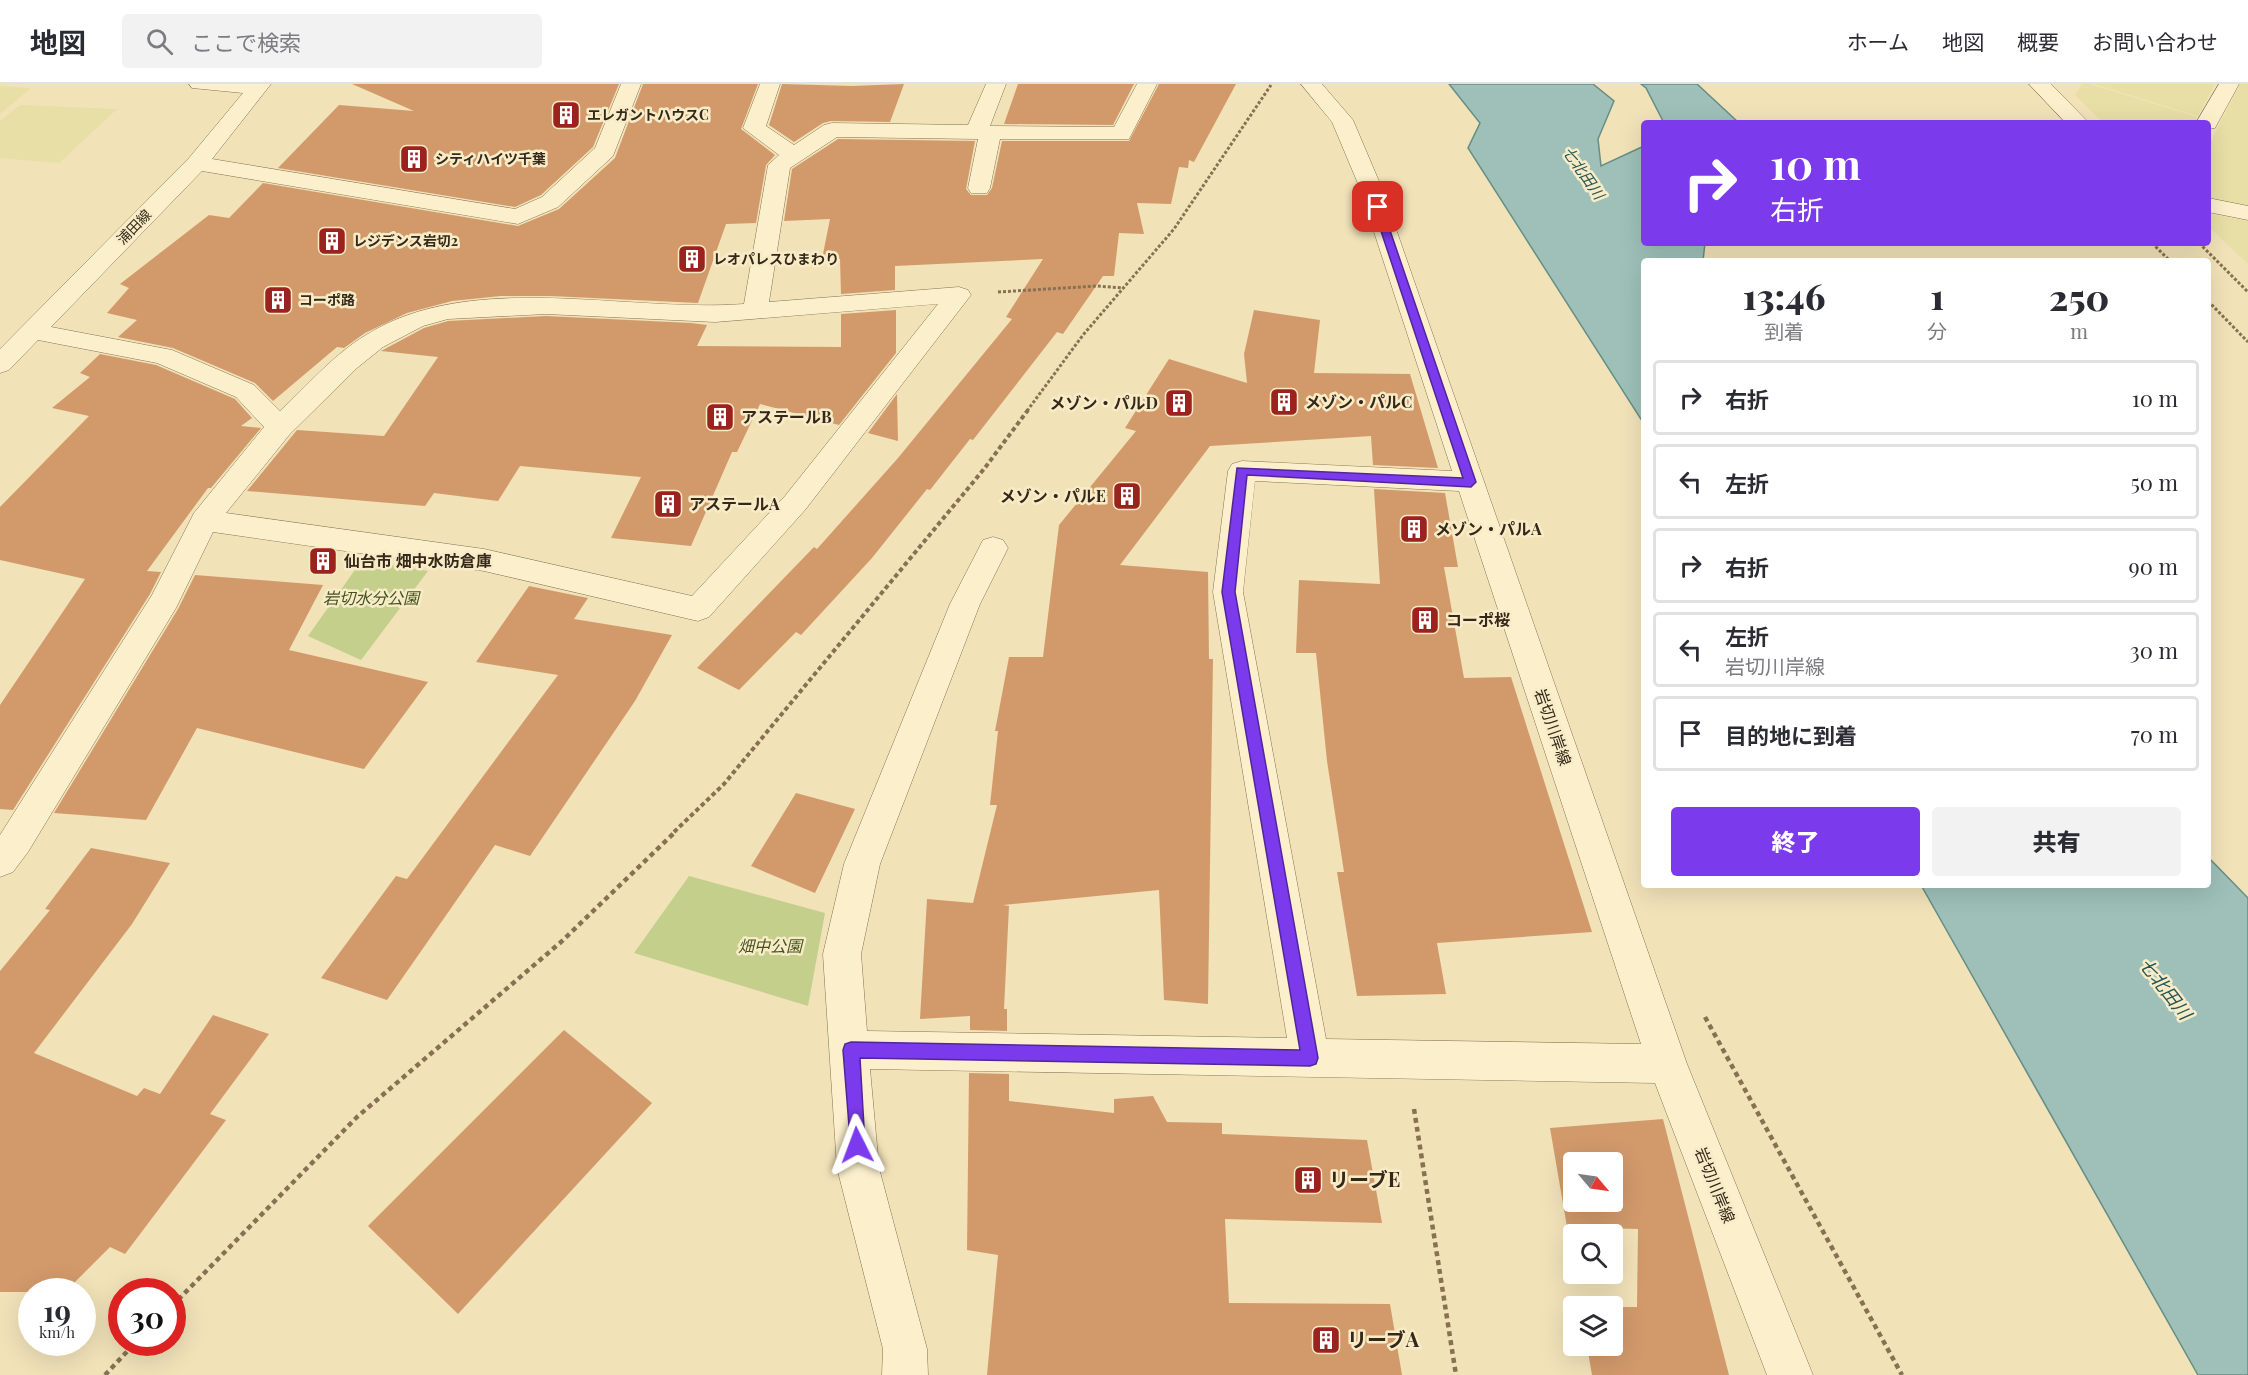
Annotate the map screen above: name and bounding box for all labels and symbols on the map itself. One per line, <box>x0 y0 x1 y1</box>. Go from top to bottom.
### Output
building icon: エレガントハウスC <box>550 99 582 131</box>
place label: エレガントハウスC <box>587 105 709 124</box>
water label: 七北田川 <box>1558 142 1610 204</box>
building icon: シティハイツ千葉 <box>398 143 430 175</box>
place label: シティハイツ千葉 <box>435 149 546 168</box>
pin <box>1352 181 1403 232</box>
street label: 浦田線 <box>112 205 155 248</box>
building icon: レジデンス岩切2 <box>316 225 348 257</box>
place label: レジデンス岩切2 <box>353 231 458 250</box>
building icon: レオパレスひまわり <box>676 243 708 275</box>
place label: レオパレスひまわり <box>713 249 839 268</box>
building icon: コーポ路 <box>262 284 294 316</box>
place label: コーポ路 <box>299 290 355 309</box>
building icon: メゾン・パルC <box>1268 386 1300 418</box>
building icon: メゾン・パルD <box>1163 387 1195 419</box>
place label: メゾン・パルC <box>1305 391 1412 412</box>
place label: メゾン・パルD <box>1050 392 1158 413</box>
building icon: アステールB <box>704 401 736 433</box>
place label: アステールB <box>741 406 832 427</box>
building icon: メゾン・パルE <box>1111 480 1143 512</box>
place label: メゾン・パルE <box>1000 485 1106 506</box>
building icon: アステールA <box>652 488 684 520</box>
place label: アステールA <box>689 493 780 514</box>
building icon: メゾン・パルA <box>1398 513 1430 545</box>
place label: メゾン・パルA <box>1435 518 1542 539</box>
building icon: 仙台市 畑中水防倉庫 <box>307 545 339 577</box>
place label: 仙台市 畑中水防倉庫 <box>343 550 492 571</box>
park label: 岩切水分公園 <box>323 587 421 608</box>
building icon: コーポ桜 <box>1409 604 1441 636</box>
place label: コーポ桜 <box>1446 609 1510 630</box>
street label: 岩切川岸線 <box>1531 686 1576 768</box>
park label: 畑中公園 <box>738 935 804 956</box>
water label: 七北田川 <box>2134 953 2199 1026</box>
position arrow <box>825 1113 889 1177</box>
street label: 岩切川岸線 <box>1691 1144 1740 1226</box>
north arrow <box>1563 1152 1623 1212</box>
building icon: リーブE <box>1292 1164 1324 1196</box>
place label: リーブE <box>1329 1165 1400 1192</box>
speed limit sign: 30 <box>108 1278 186 1356</box>
building icon: リーブA <box>1310 1324 1342 1356</box>
place label: リーブA <box>1347 1325 1420 1352</box>

